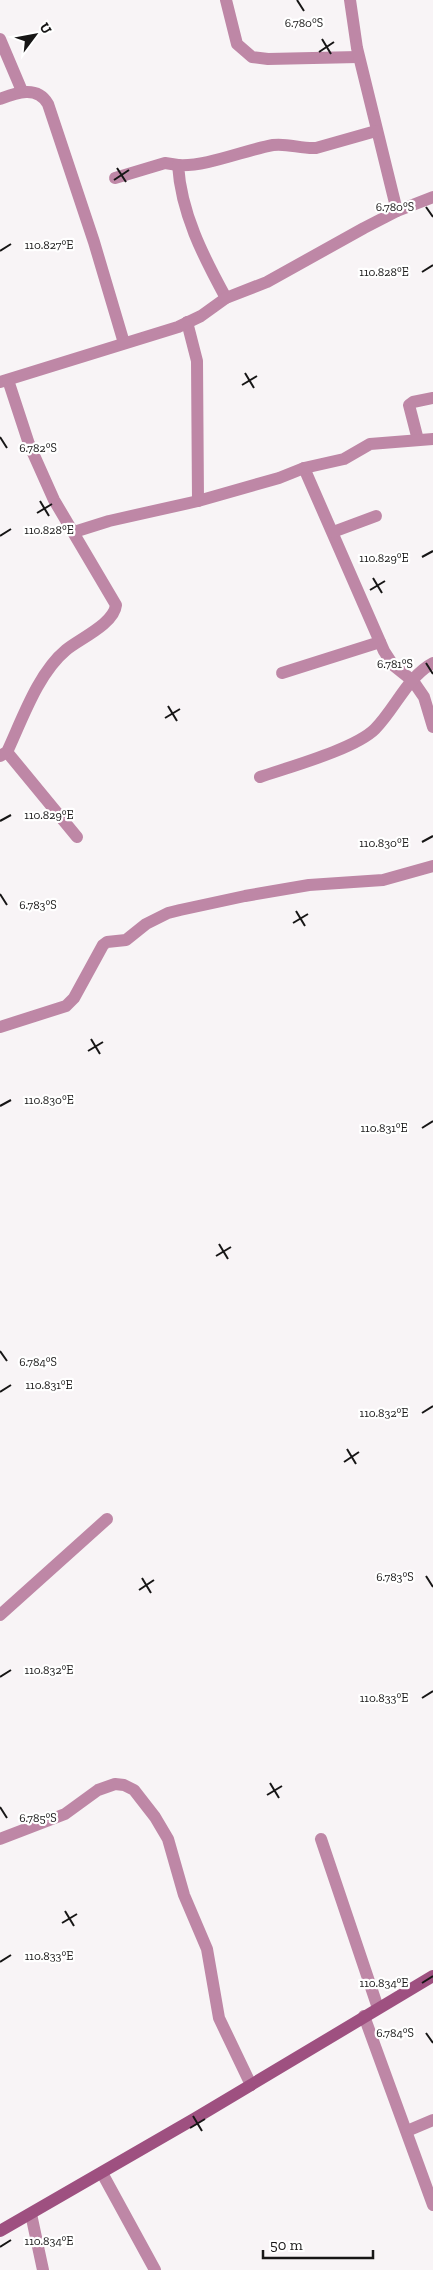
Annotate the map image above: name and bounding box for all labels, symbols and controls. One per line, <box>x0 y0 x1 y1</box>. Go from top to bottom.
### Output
north arrow <box>10 10 60 60</box>
text: 6.780°S <box>285 16 323 30</box>
text: U <box>36 20 55 37</box>
text: 6.780°S <box>376 200 414 214</box>
text: 110.827°E <box>25 238 73 252</box>
text: 110.828°E <box>359 265 409 279</box>
text: 6.782°S <box>19 441 57 455</box>
text: 110.828°E <box>24 523 74 537</box>
text: 110.829°E <box>359 551 409 565</box>
text: 6.781°S <box>377 657 413 671</box>
text: 110.829°E <box>24 808 74 822</box>
text: 110.830°E <box>359 836 409 850</box>
text: 6.783°S <box>19 898 57 912</box>
text: 110.830°E <box>24 1093 74 1107</box>
text: 110.831°E <box>360 1121 408 1135</box>
text: 6.784°S <box>19 1355 57 1369</box>
text: 110.831°E <box>25 1378 73 1392</box>
text: 110.832°E <box>360 1406 408 1420</box>
text: 6.783°S <box>376 1570 414 1584</box>
text: 110.832°E <box>25 1663 73 1677</box>
text: 110.833°E <box>360 1691 408 1705</box>
text: 6.785°S <box>19 1811 57 1825</box>
text: 110.833°E <box>25 1949 73 1963</box>
text: 110.834°E <box>360 1976 408 1990</box>
text: 6.784°S <box>376 2026 414 2040</box>
scale bar <box>263 2228 373 2260</box>
text: 110.834°E <box>25 2234 73 2248</box>
text: 50 m <box>270 2236 303 2254</box>

